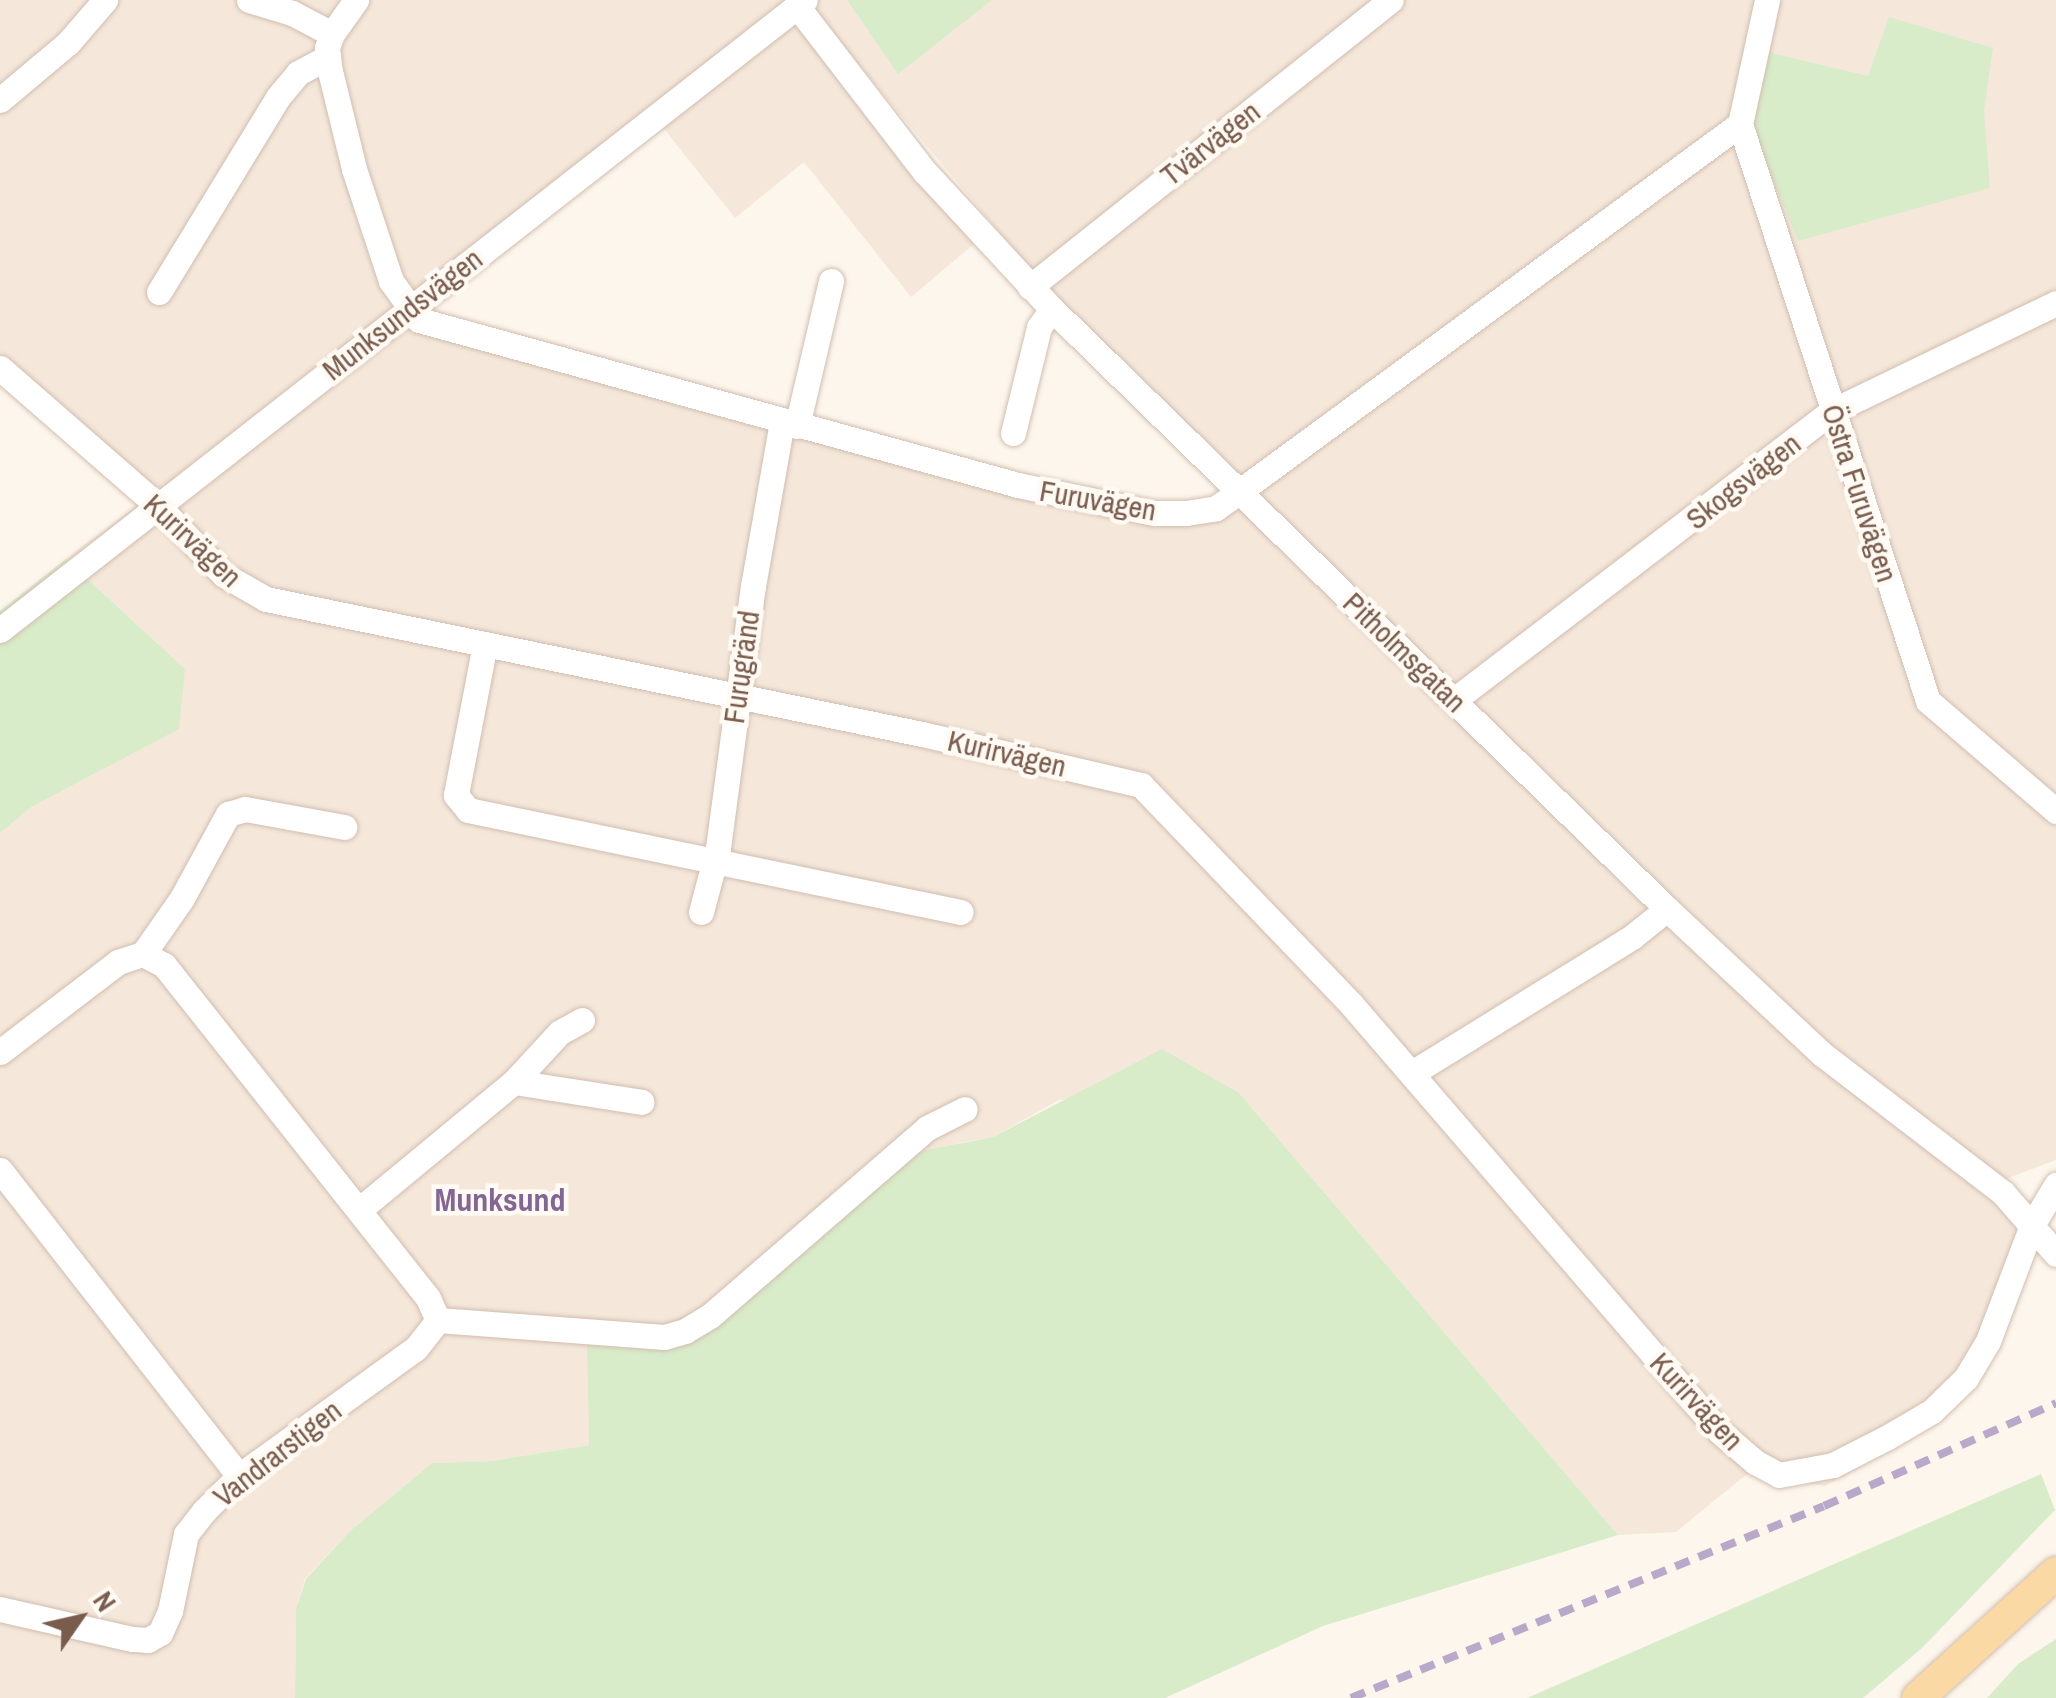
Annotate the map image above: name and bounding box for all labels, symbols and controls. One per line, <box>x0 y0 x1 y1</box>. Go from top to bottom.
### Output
street label: Tvärvägen <box>1153 93 1267 193</box>
street label: Munksundsvägen <box>315 240 489 388</box>
street label: Östra Furuvägen <box>1814 400 1906 586</box>
street label: Skogsvägen <box>1679 425 1807 537</box>
street label: Furuvägen <box>1037 472 1159 528</box>
street label: Kurirvägen <box>137 486 249 594</box>
street label: Pitholmsgatan <box>1336 584 1474 720</box>
street label: Furugränd <box>715 608 767 726</box>
street label: Kurirvägen <box>944 722 1070 784</box>
district label: Munksund <box>434 1181 566 1219</box>
street label: Kurirvägen <box>1643 1345 1751 1457</box>
street label: Vandrarstigen <box>206 1392 348 1514</box>
north arrow <box>30 1568 130 1668</box>
text: N <box>84 1584 125 1619</box>

